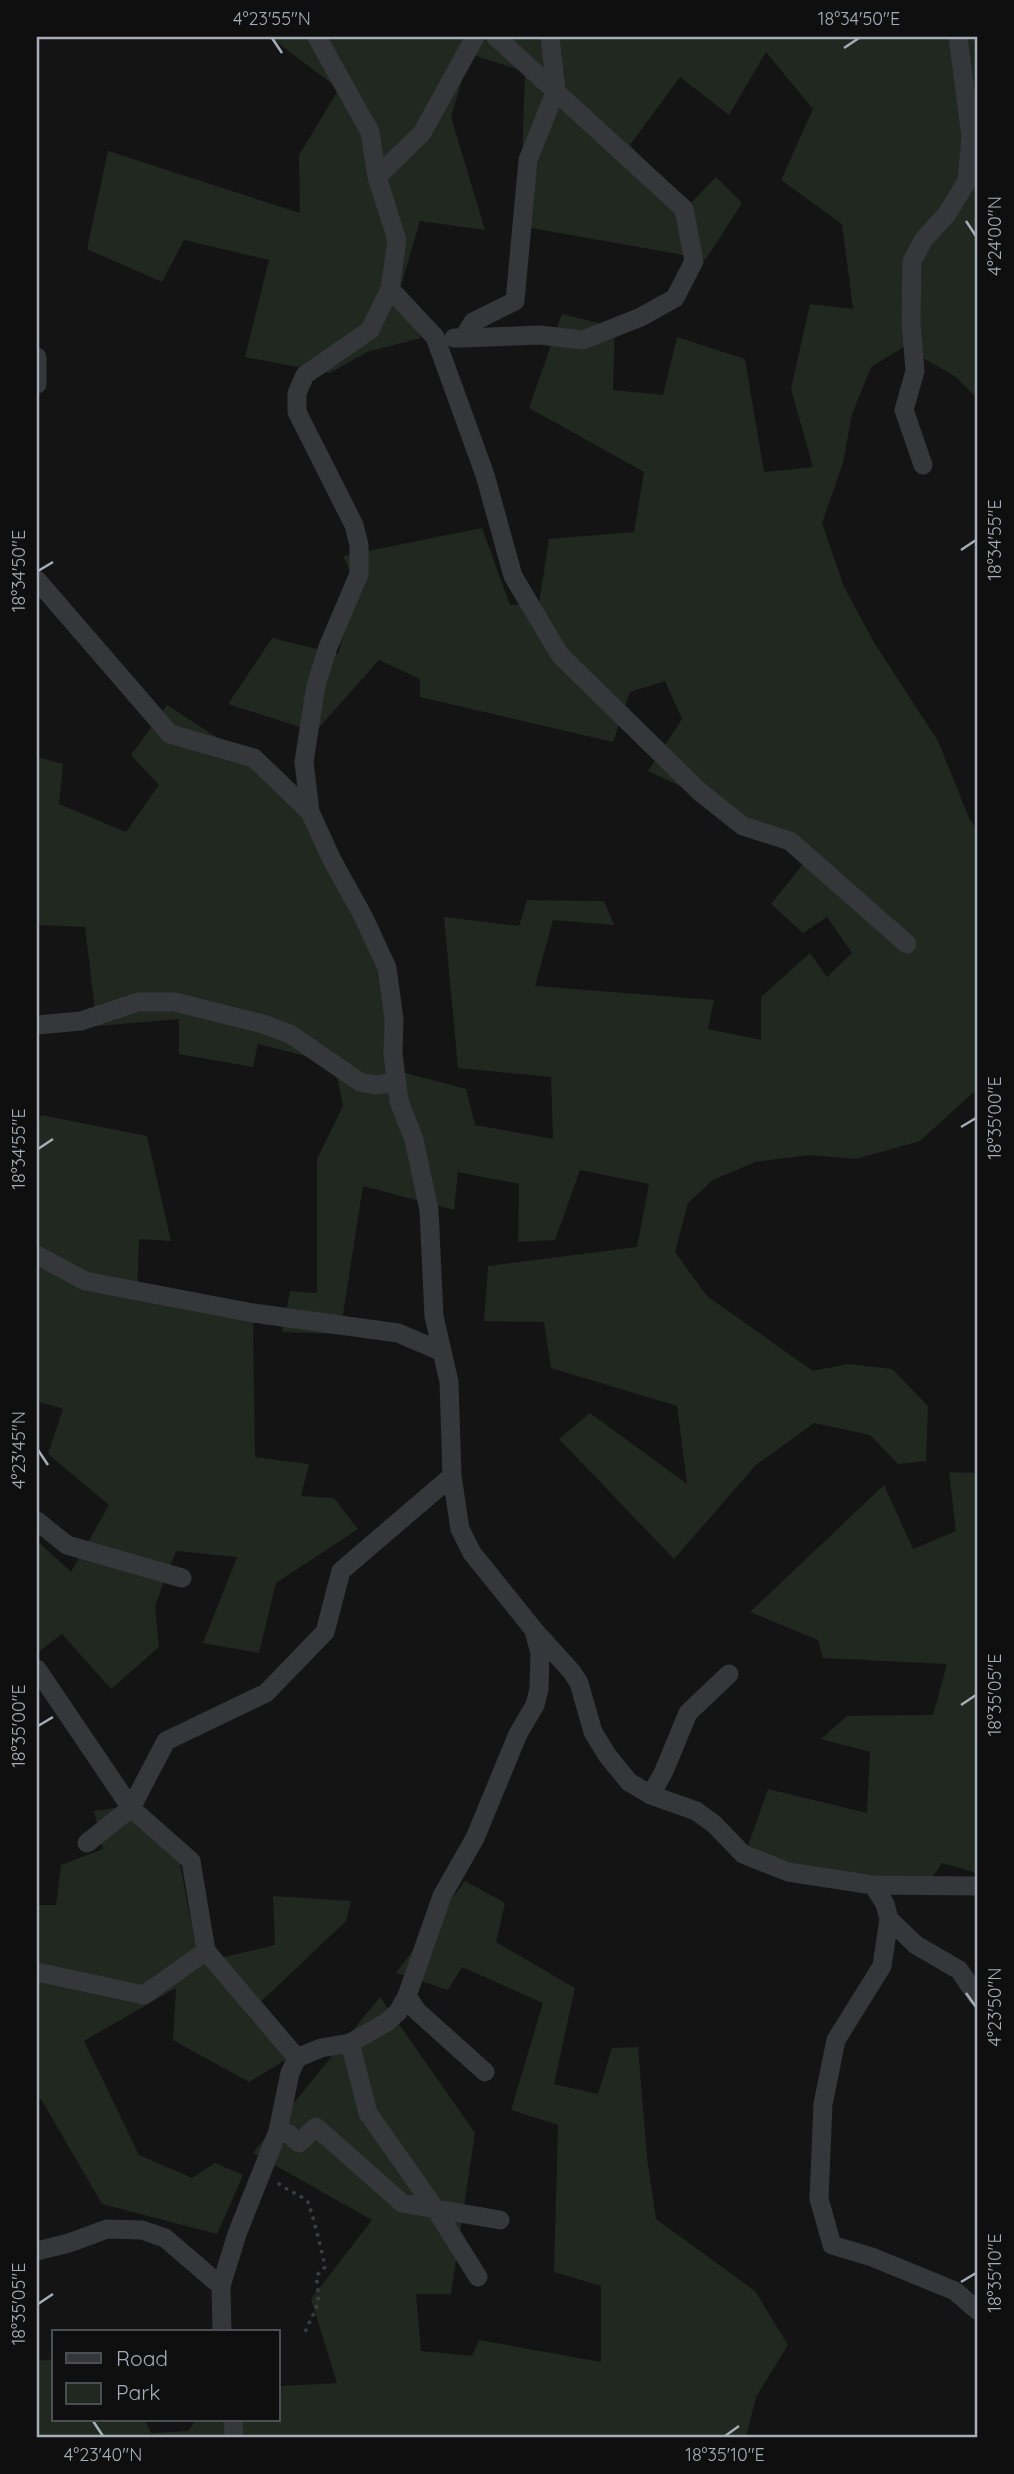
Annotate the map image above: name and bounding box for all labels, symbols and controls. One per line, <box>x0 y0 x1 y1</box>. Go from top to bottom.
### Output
text: 4°23'55"N <box>233 7 311 30</box>
text: 18°34'50"E <box>818 7 900 30</box>
text: 4°24'00"N <box>983 196 1006 276</box>
text: 18°34'55"E <box>983 499 1006 581</box>
text: 18°34'50"E <box>7 530 30 612</box>
text: 18°35'00"E <box>983 1076 1006 1160</box>
text: 18°34'55"E <box>7 1108 30 1190</box>
text: 4°23'45"N <box>7 1411 30 1489</box>
text: 18°35'05"E <box>983 1654 1006 1736</box>
text: 18°35'00"E <box>7 1684 30 1768</box>
text: 4°23'50"N <box>983 1968 1006 2046</box>
text: 18°35'10"E <box>983 2233 1006 2313</box>
text: 18°35'05"E <box>7 2263 30 2345</box>
legend <box>52 2330 280 2422</box>
text: Road <box>116 2345 168 2371</box>
text: Park <box>116 2379 160 2405</box>
text: 4°23'40"N <box>64 2443 142 2466</box>
text: 18°35'10"E <box>685 2443 765 2466</box>

